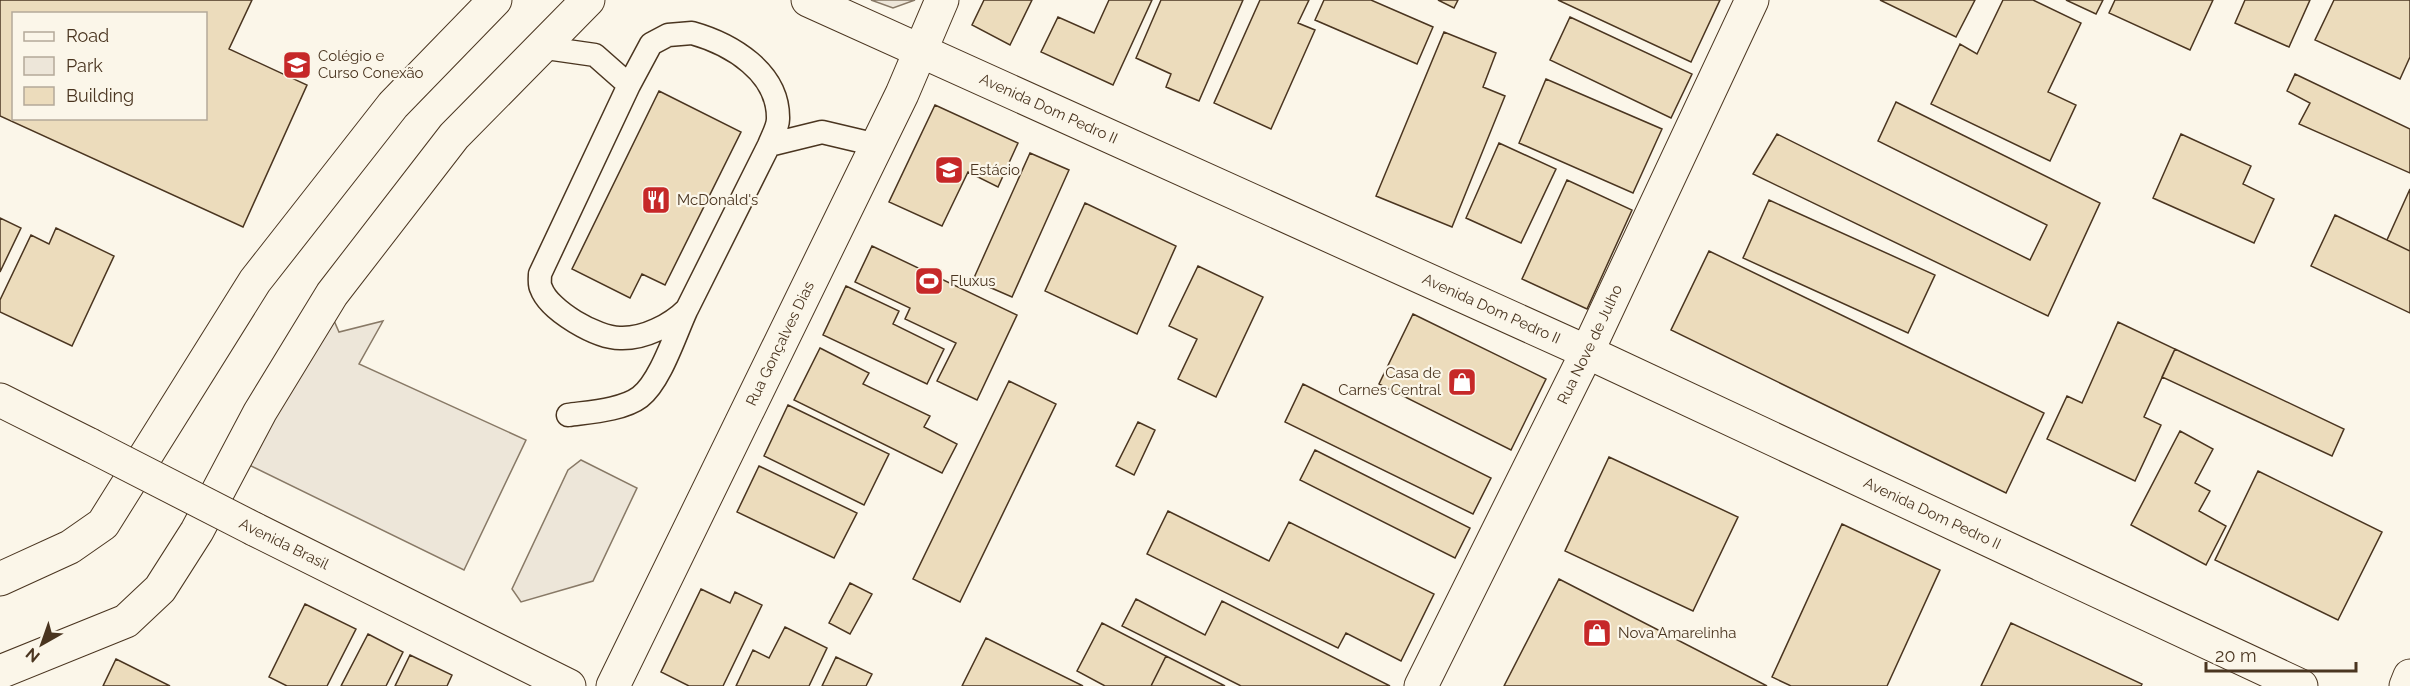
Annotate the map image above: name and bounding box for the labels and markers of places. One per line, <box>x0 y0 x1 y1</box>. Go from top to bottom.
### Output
place label: Colégio e Curso Conexão <box>318 47 424 82</box>
school or university icon: Colégio e Curso Conexão <box>281 49 313 81</box>
school or university icon: Estácio <box>933 154 965 186</box>
place label: Estácio <box>970 161 1020 179</box>
restaurant icon: McDonald's <box>640 184 672 216</box>
place label: McDonald's <box>677 191 758 209</box>
sports icon: Fluxus <box>913 265 945 297</box>
place label: Fluxus <box>950 272 996 290</box>
place label: Casa de Carnes Central <box>1338 364 1442 399</box>
shop icon: Casa de Carnes Central <box>1446 366 1478 398</box>
shop icon: Nova Amarelinha <box>1581 617 1613 649</box>
place label: Nova Amarelinha <box>1618 624 1736 642</box>

